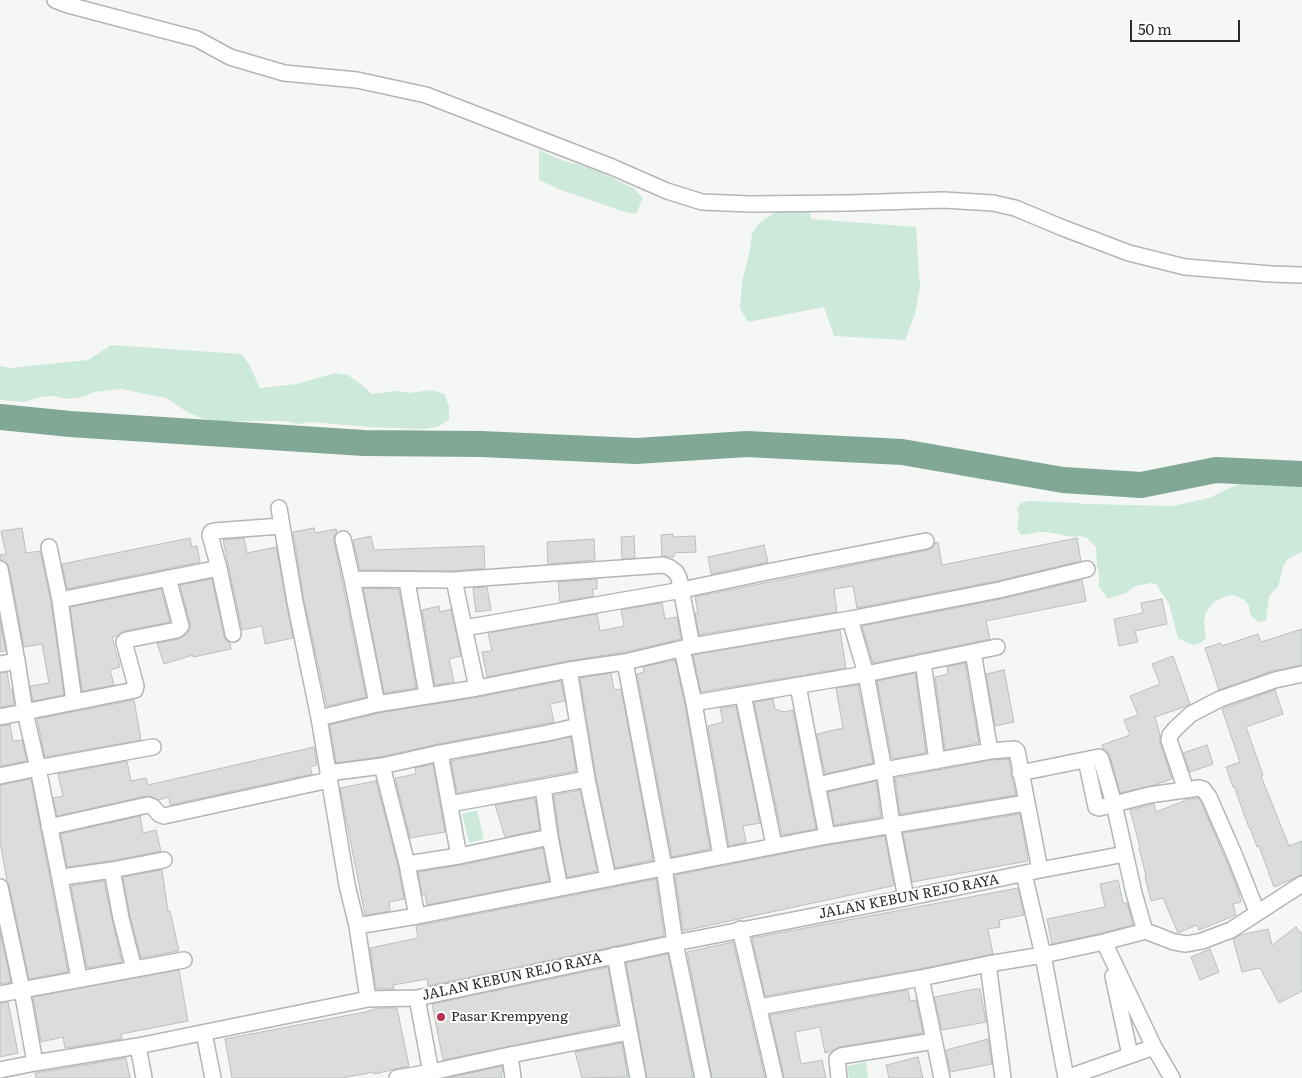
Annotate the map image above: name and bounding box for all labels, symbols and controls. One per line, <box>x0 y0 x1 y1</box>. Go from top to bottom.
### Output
scale bar <box>1132 10 1242 42</box>
text: 50 m <box>1138 17 1172 40</box>
street label: JALAN KEBUN REJO RAYA <box>817 871 1001 923</box>
street label: JALAN KEBUN REJO RAYA <box>421 950 603 1004</box>
place label: Pasar Krempyeng <box>451 1009 568 1025</box>
marker: Pasar Krempyeng <box>435 1011 447 1023</box>

